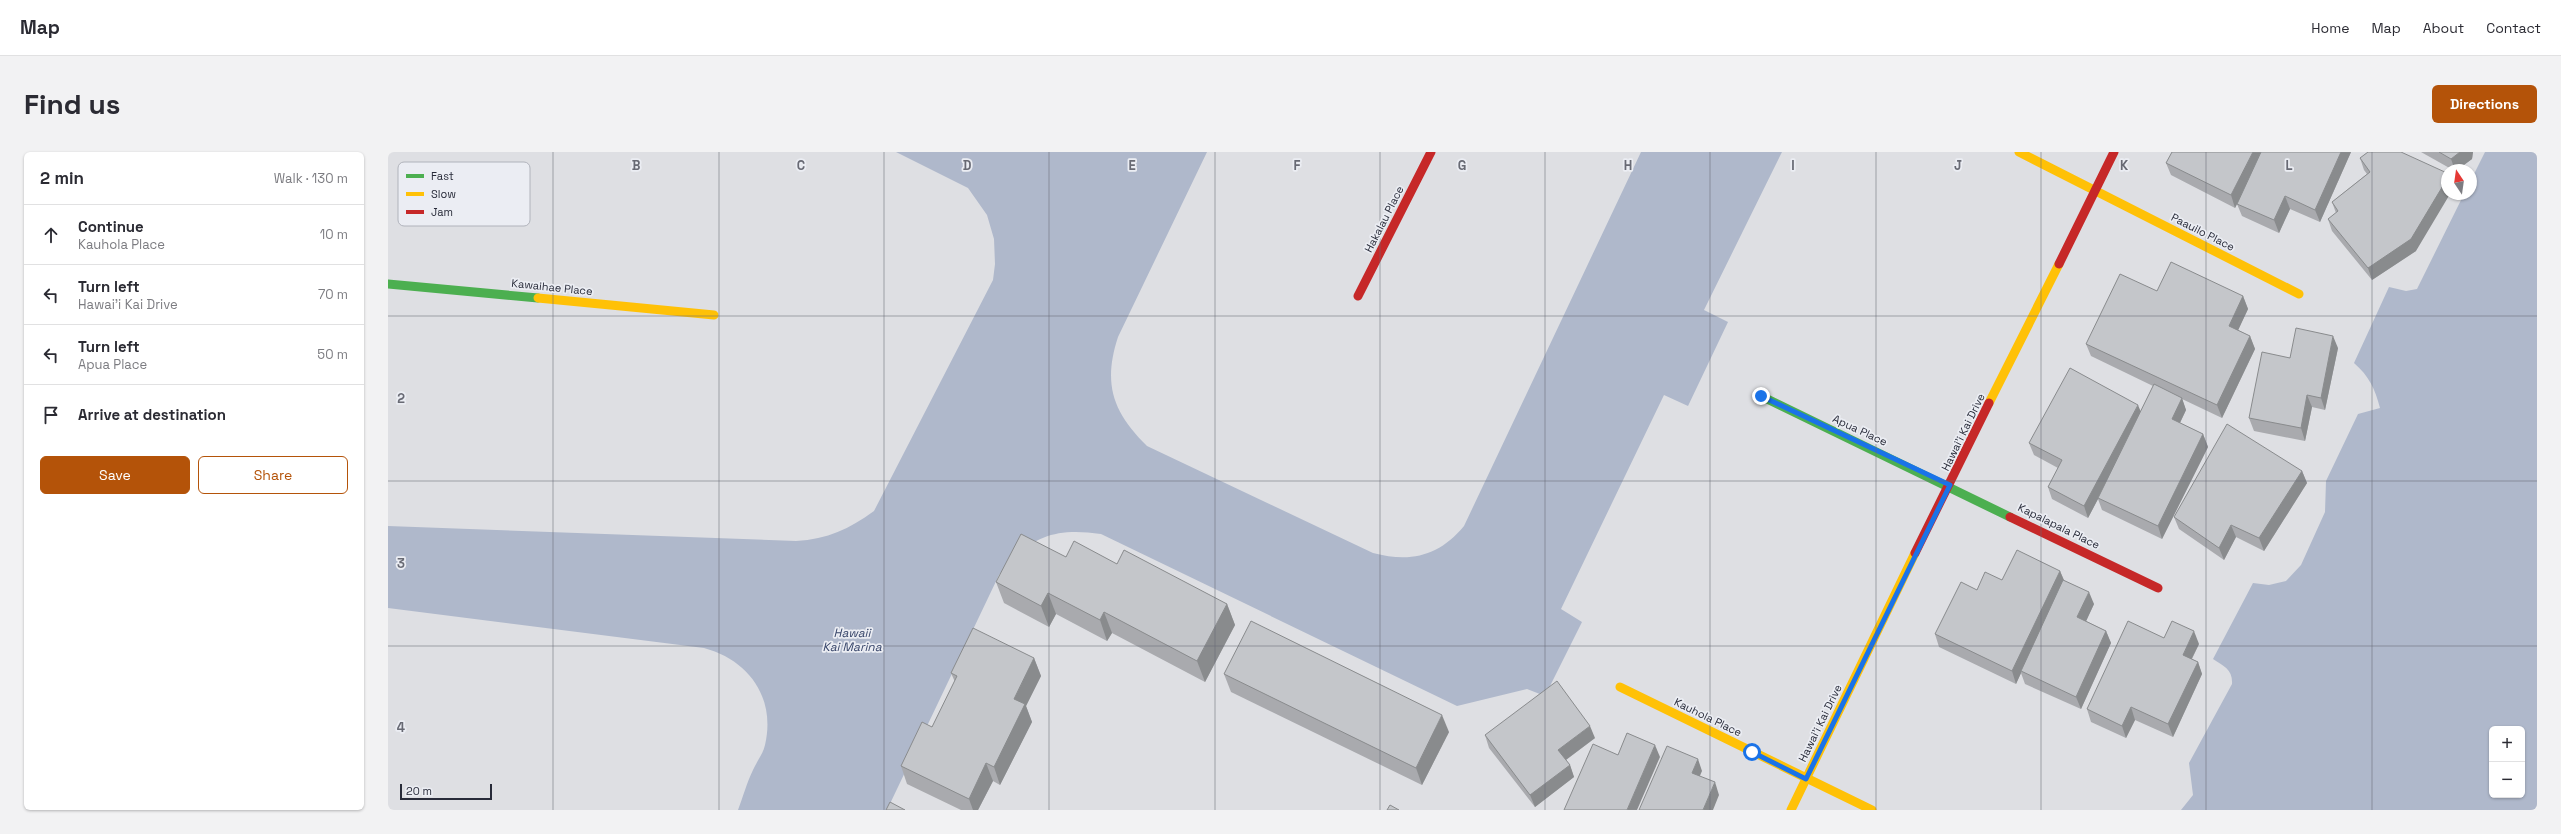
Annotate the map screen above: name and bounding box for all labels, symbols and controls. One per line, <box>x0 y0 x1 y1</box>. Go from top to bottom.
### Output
text: Map <box>20 15 60 40</box>
text: Home <box>2311 19 2349 37</box>
text: Map <box>2371 19 2401 37</box>
text: About <box>2423 19 2464 37</box>
text: Contact <box>2486 19 2541 37</box>
button: Directions <box>2432 85 2537 123</box>
text: Find us <box>24 86 121 122</box>
text: B <box>632 157 641 174</box>
text: C <box>797 157 805 174</box>
text: D <box>963 157 972 174</box>
text: E <box>1128 157 1136 174</box>
text: F <box>1294 157 1301 174</box>
text: G <box>1458 157 1466 174</box>
text: H <box>1624 157 1632 174</box>
text: I <box>1791 157 1795 174</box>
text: J <box>1954 157 1962 174</box>
text: K <box>2120 157 2129 174</box>
text: L <box>2285 157 2293 174</box>
legend <box>398 162 530 226</box>
north arrow <box>2441 164 2477 200</box>
text: 2 min <box>40 167 84 189</box>
text: Fast <box>431 169 454 183</box>
text: Walk · 130 m <box>274 170 348 187</box>
street label: Hakalau Place <box>1361 183 1407 255</box>
text: Slow <box>431 187 456 201</box>
text: Jam <box>431 205 453 219</box>
street label: Paauilo Place <box>2169 210 2237 254</box>
text: Continue <box>78 217 144 236</box>
icon: ahead <box>40 224 62 246</box>
text: 10 m <box>320 226 348 243</box>
text: Kauhola Place <box>78 236 165 253</box>
street label: Kawaihae Place <box>511 276 593 298</box>
text: Turn left <box>78 277 140 296</box>
icon: left <box>40 284 62 306</box>
text: 70 m <box>318 286 348 303</box>
text: Hawai’i Kai Drive <box>78 296 178 313</box>
text: Turn left <box>78 337 140 356</box>
icon: left <box>40 344 62 366</box>
text: 50 m <box>317 346 348 363</box>
text: Apua Place <box>78 356 147 373</box>
route end <box>1752 387 1770 405</box>
text: 2 <box>397 390 405 407</box>
street label: Hawai’i Kai Drive <box>1938 391 1988 473</box>
icon: arrive <box>40 404 62 426</box>
text: Arrive at destination <box>78 405 226 424</box>
street label: Apua Place <box>1831 411 1889 449</box>
button: Save <box>40 456 190 494</box>
button: Share <box>198 456 348 494</box>
street label: Kapalapala Place <box>2016 500 2102 552</box>
text: 3 <box>397 555 405 572</box>
water label: Hawaii Kai Marina <box>822 625 882 655</box>
street label: Hawai’i Kai Drive <box>1795 682 1845 764</box>
street label: Kauhola Place <box>1672 695 1744 739</box>
text: 4 <box>397 719 405 736</box>
map controls <box>2489 726 2525 798</box>
button: + <box>2489 726 2525 762</box>
route start <box>1743 743 1761 761</box>
button: − <box>2489 762 2525 798</box>
scale bar <box>400 782 492 801</box>
text: 20 m <box>406 784 432 798</box>

